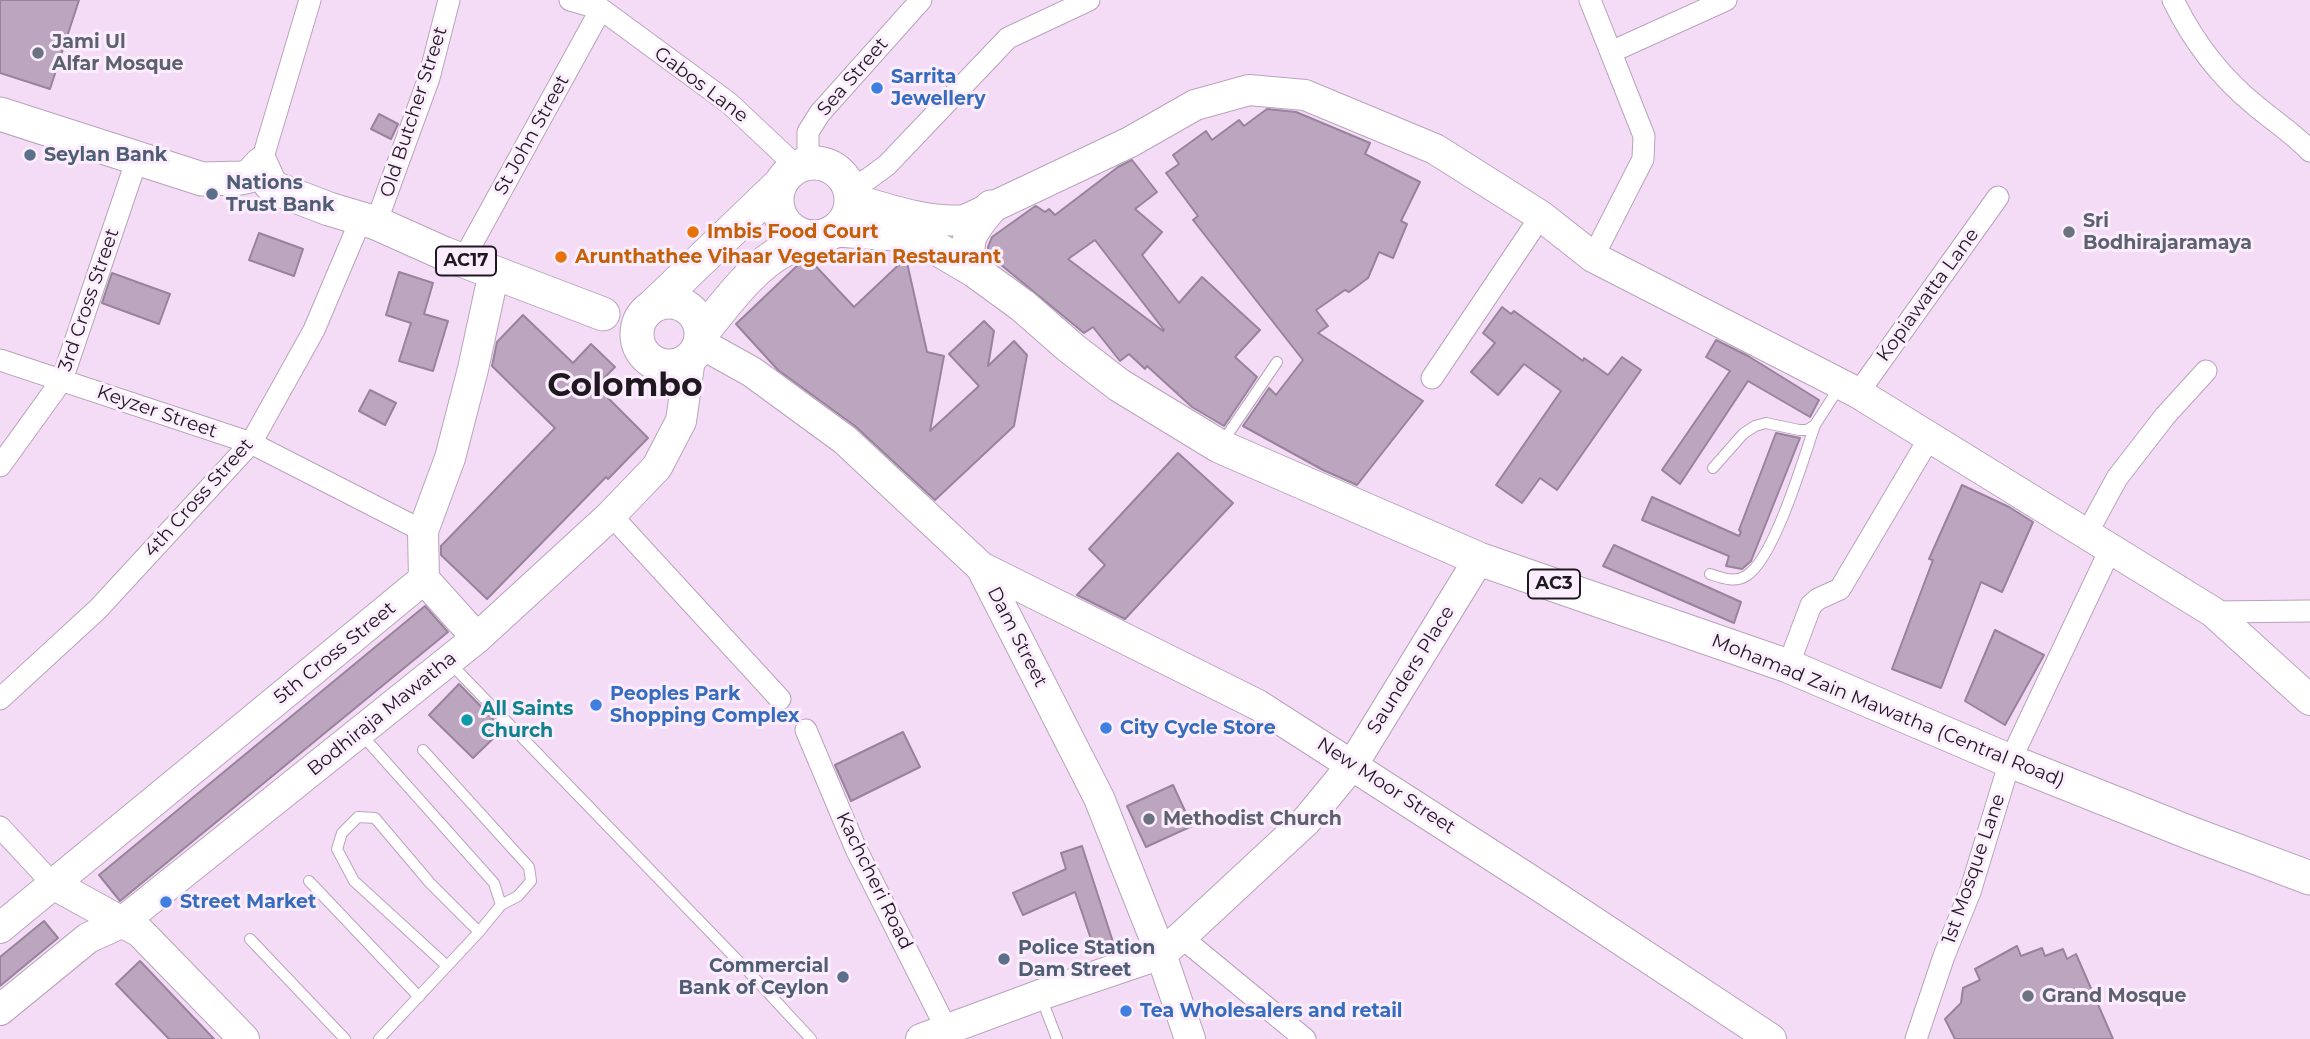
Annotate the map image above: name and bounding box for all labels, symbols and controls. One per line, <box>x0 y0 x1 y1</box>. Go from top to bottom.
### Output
street label: Old Butcher Street <box>376 24 452 200</box>
place label: Jami Ul Alfar Mosque <box>52 31 184 75</box>
street label: Sea Street <box>813 33 893 121</box>
street label: Gabos Lane <box>650 42 752 128</box>
marker: Jami Ul Alfar Mosque <box>30 45 46 61</box>
place label: Sarrita Jewellery <box>891 66 986 110</box>
street label: St John Street <box>490 71 574 199</box>
marker: Sarrita Jewellery <box>869 80 885 96</box>
place label: Seylan Bank <box>44 144 167 166</box>
marker: Seylan Bank <box>22 147 38 163</box>
place label: Nations Trust Bank <box>226 172 334 216</box>
marker: Nations Trust Bank <box>204 186 220 202</box>
place label: Sri Bodhirajaramaya <box>2083 210 2252 254</box>
place label: Imbis Food Court <box>707 221 878 243</box>
marker: Imbis Food Court <box>685 224 701 240</box>
street label: Kopiawatta Lane <box>1872 224 1984 366</box>
marker: Sri Bodhirajaramaya <box>2061 224 2077 240</box>
street label: 3rd Cross Street <box>54 226 124 374</box>
road number: AC17 <box>436 246 496 276</box>
place label: Arunthathee Vihaar Vegetarian Restaurant <box>575 246 1001 268</box>
marker: Arunthathee Vihaar Vegetarian Restaurant <box>553 249 569 265</box>
district label: Colombo <box>547 366 703 406</box>
street label: Keyzer Street <box>94 381 220 443</box>
street label: 4th Cross Street <box>140 434 258 562</box>
road number: AC3 <box>1528 570 1580 598</box>
street label: Dam Street <box>982 583 1052 691</box>
street label: 5th Cross Street <box>270 597 400 709</box>
street label: Saunders Place <box>1362 602 1460 738</box>
street label: Mohamad Zain Mawatha (Central Road) <box>1708 629 2068 793</box>
street label: Bodhiraja Mawatha <box>303 647 461 781</box>
place label: Peoples Park Shopping Complex <box>610 683 799 727</box>
marker: Peoples Park Shopping Complex <box>588 697 604 713</box>
place label: All Saints Church <box>481 698 573 742</box>
marker: All Saints Church <box>459 712 475 728</box>
place label: City Cycle Store <box>1120 717 1276 739</box>
marker: City Cycle Store <box>1098 720 1114 736</box>
street label: New Moor Street <box>1313 733 1459 839</box>
street label: 1st Mosque Lane <box>1938 791 2010 947</box>
place label: Methodist Church <box>1163 808 1342 830</box>
street label: Kachcheri Road <box>831 809 917 953</box>
marker: Methodist Church <box>1141 811 1157 827</box>
place label: Street Market <box>180 891 316 913</box>
marker: Street Market <box>158 894 174 910</box>
place label: Police Station Dam Street <box>1018 937 1155 981</box>
marker: Police Station Dam Street <box>996 951 1012 967</box>
place label: Commercial Bank of Ceylon <box>679 955 829 999</box>
marker: Commercial Bank of Ceylon <box>835 969 851 985</box>
place label: Grand Mosque <box>2042 985 2186 1007</box>
marker: Grand Mosque <box>2020 988 2036 1004</box>
place label: Tea Wholesalers and retail <box>1140 1000 1403 1022</box>
marker: Tea Wholesalers and retail <box>1118 1003 1134 1019</box>

